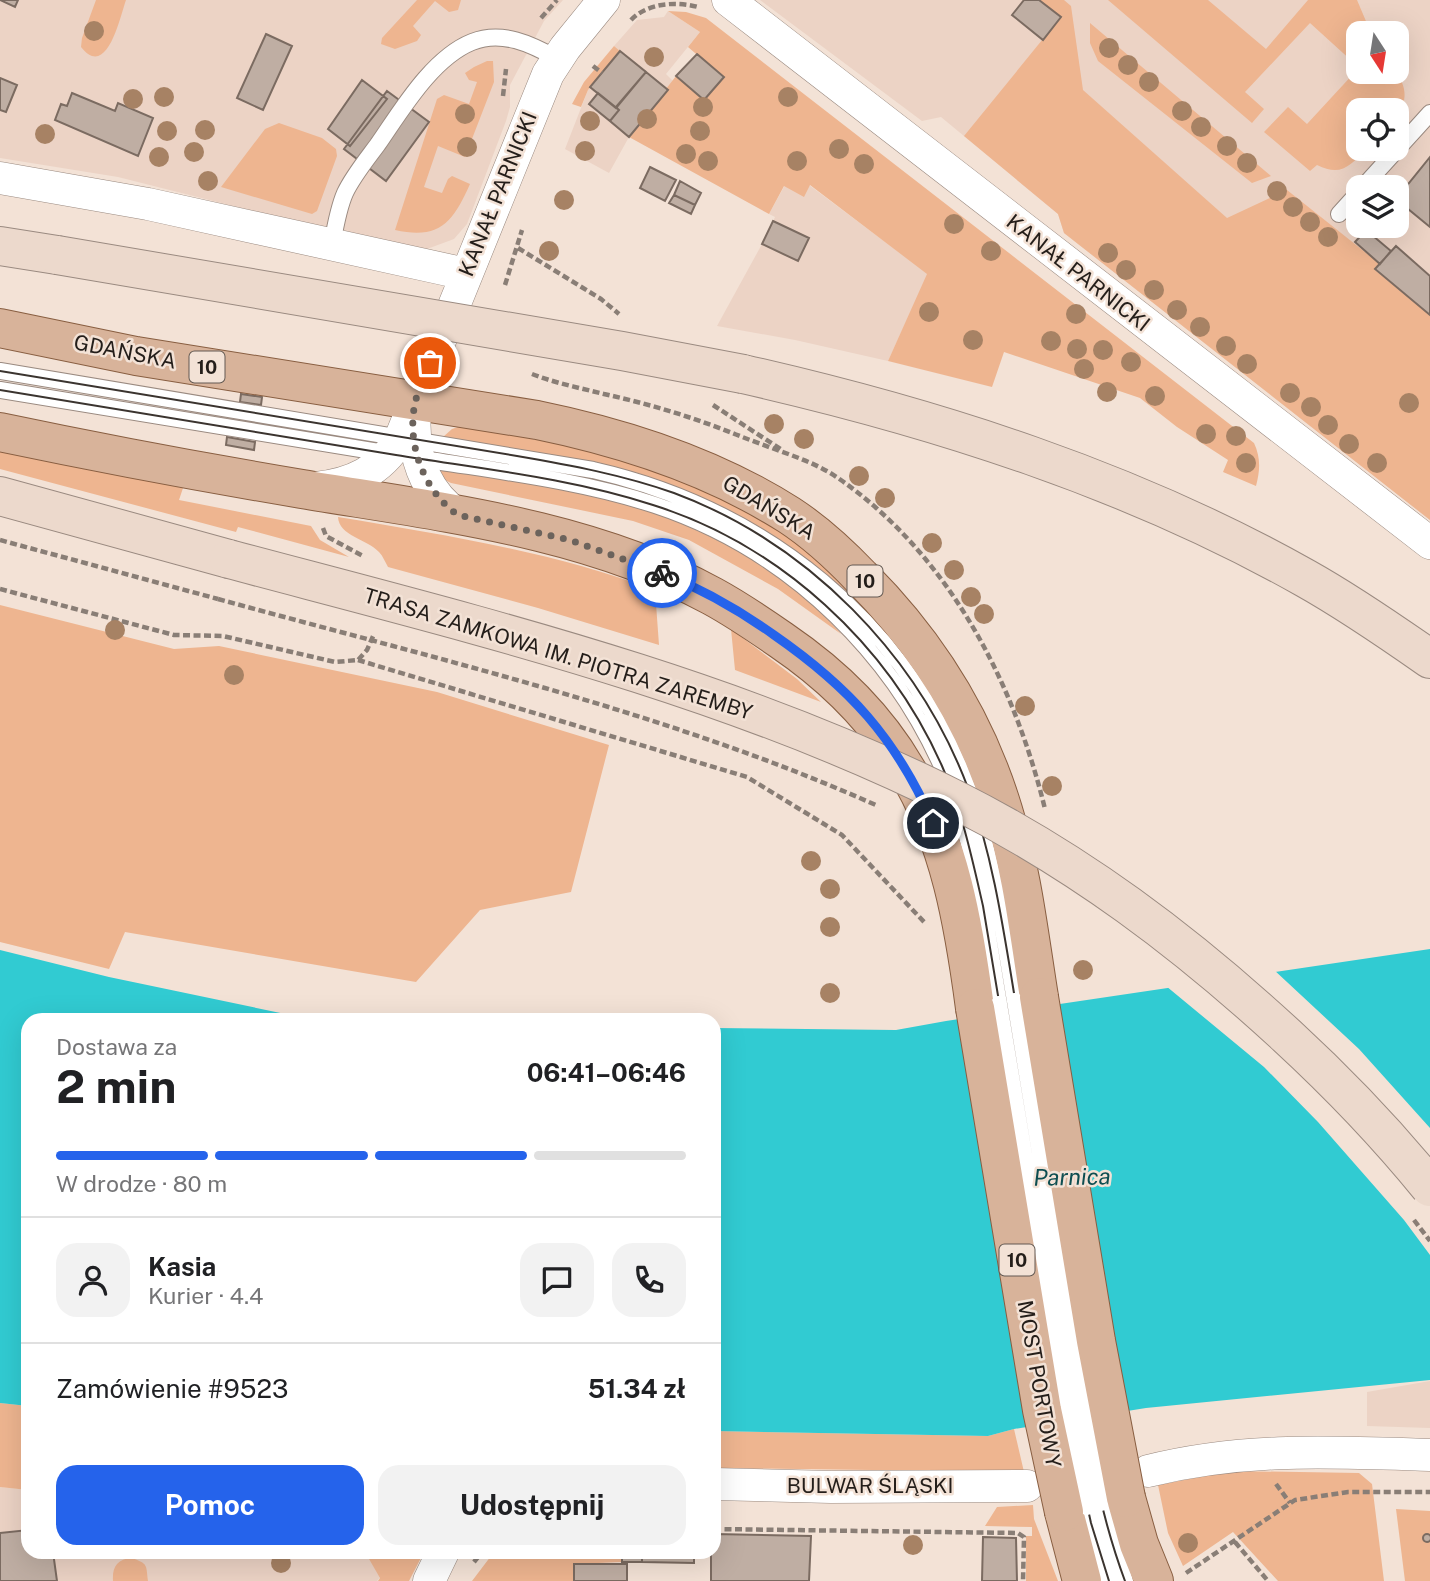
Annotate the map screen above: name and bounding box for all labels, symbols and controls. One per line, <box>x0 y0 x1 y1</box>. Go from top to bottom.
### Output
north arrow <box>1346 21 1409 84</box>
map controls <box>1346 21 1409 238</box>
button: locate <box>1346 98 1409 161</box>
street label: KANAŁ PARNICKI <box>453 108 542 280</box>
button: layers <box>1346 175 1409 238</box>
street label: KANAŁ PARNICKI <box>1002 209 1155 336</box>
street label: GDAŃSKA <box>72 329 178 374</box>
pin <box>400 333 460 393</box>
icon: bag <box>411 344 449 382</box>
road number: 10 <box>190 352 224 382</box>
street label: GDAŃSKA <box>718 470 820 545</box>
courier <box>627 538 697 608</box>
icon: bike <box>643 554 681 592</box>
road number: 10 <box>848 566 882 596</box>
street label: TRASA ZAMKOWA IM. PIOTRA ZAREMBY <box>361 582 756 725</box>
pin <box>903 793 963 853</box>
icon: home <box>914 804 952 842</box>
text: Dostawa za <box>56 1033 177 1060</box>
text: 06:41–06:46 <box>527 1057 686 1088</box>
text: 2 min <box>56 1059 176 1113</box>
water label: Parnica <box>1033 1162 1111 1191</box>
text: W drodze · 80 m <box>56 1170 227 1197</box>
button: person <box>56 1243 130 1317</box>
button: chat <box>520 1243 594 1317</box>
button: phone <box>612 1243 686 1317</box>
road number: 10 <box>1000 1244 1034 1276</box>
text: Kasia <box>148 1251 216 1282</box>
text: Kurier · 4.4 <box>148 1282 263 1309</box>
street label: MOST PORTOWY <box>1012 1298 1067 1470</box>
text: Zamówienie #9523 <box>56 1373 288 1404</box>
text: 51.34 zł <box>588 1373 686 1404</box>
button: Pomoc <box>56 1465 364 1545</box>
button: Udostępnij <box>378 1465 686 1545</box>
street label: BULWAR ŚLĄSKI <box>787 1473 953 1498</box>

